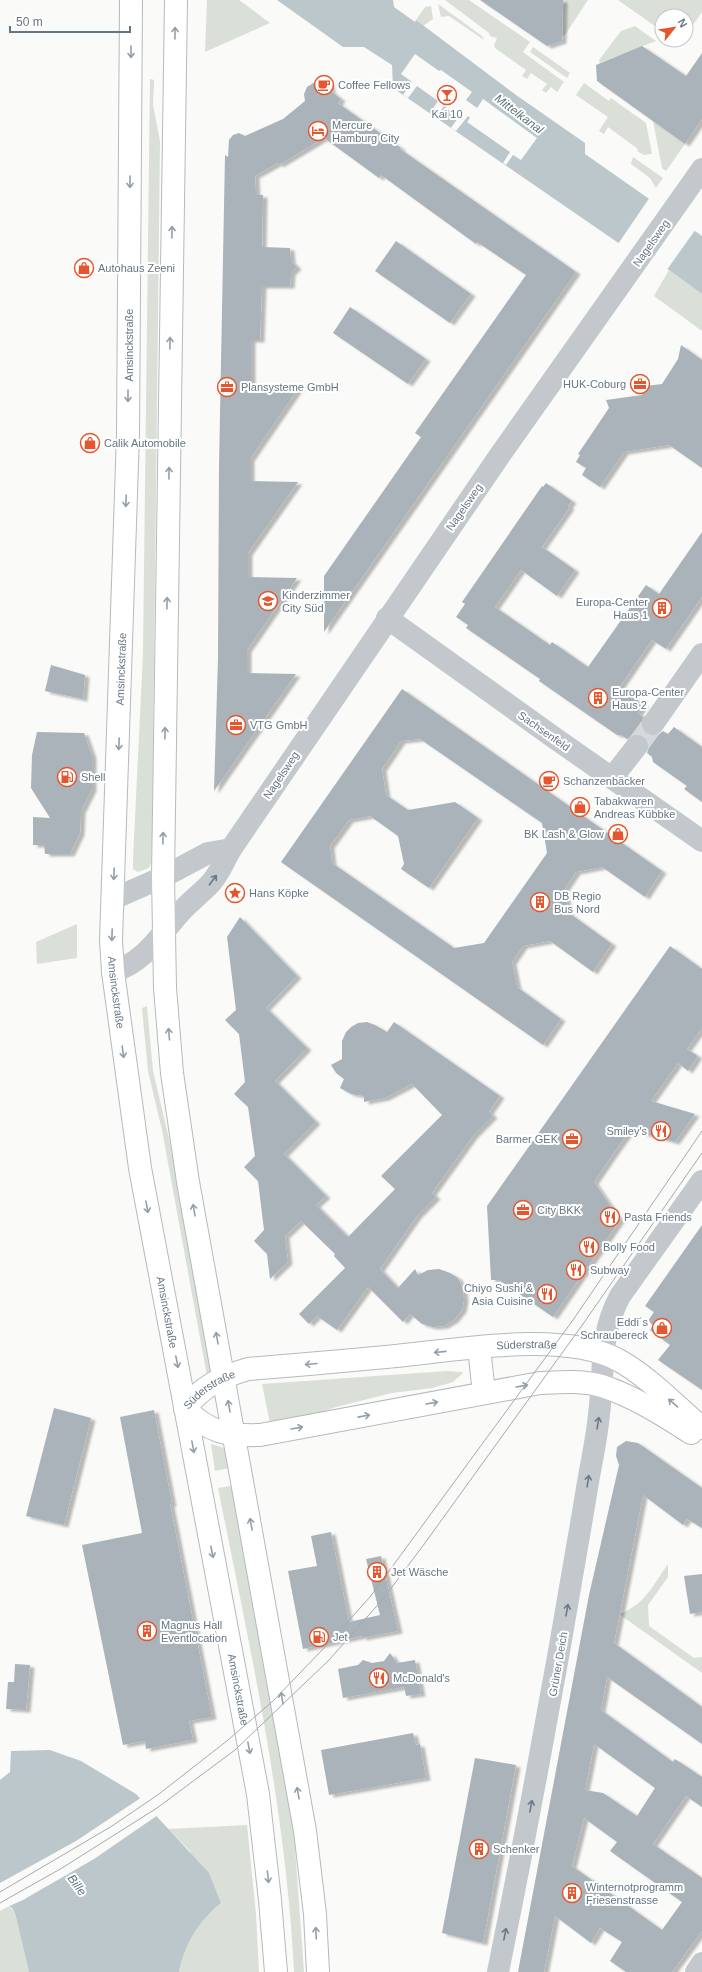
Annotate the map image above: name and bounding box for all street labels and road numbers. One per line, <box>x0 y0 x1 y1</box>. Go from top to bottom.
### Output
street label: Nagelsweg <box>630 217 672 269</box>
street label: Amsinckstraße <box>123 309 135 381</box>
street label: Nagelsweg <box>443 481 485 533</box>
street label: Amsinckstraße <box>114 632 128 706</box>
street label: Sachsenfeld <box>516 709 572 753</box>
street label: Nagelsweg <box>261 749 301 801</box>
street label: Amsinckstraße <box>106 956 127 1029</box>
street label: Amsinckstraße <box>155 1275 180 1349</box>
street label: Süderstraße <box>496 1338 557 1351</box>
street label: Süderstraße <box>181 1368 237 1411</box>
street label: Grüner Deich <box>546 1631 570 1697</box>
street label: Amsinckstraße <box>226 1653 251 1726</box>

